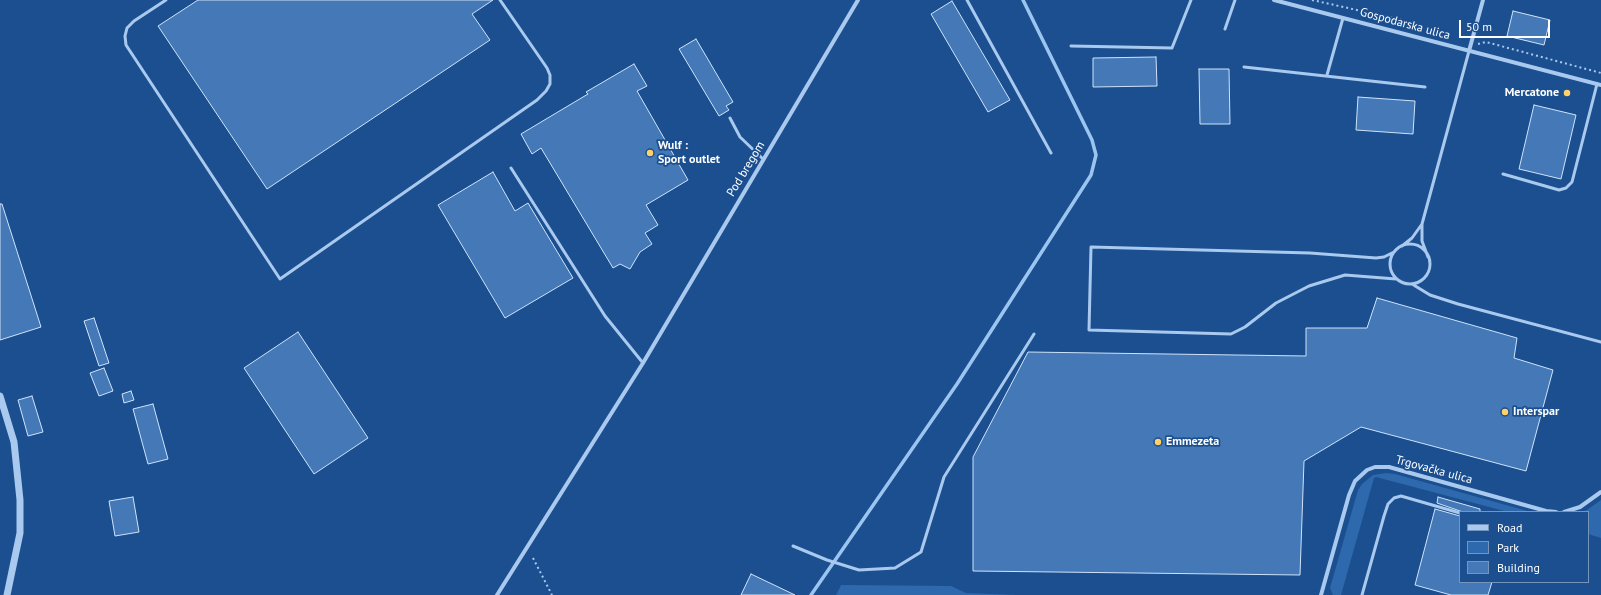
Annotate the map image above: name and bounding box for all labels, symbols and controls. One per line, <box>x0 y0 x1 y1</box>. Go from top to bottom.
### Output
street label: Gospodarska ulica <box>1358 5 1452 43</box>
scale bar <box>1461 12 1552 38</box>
text: 50 m <box>1466 19 1492 34</box>
place label: Mercatone <box>1505 86 1559 100</box>
marker: Mercatone <box>1562 88 1572 98</box>
place label: Wulf : Sport outlet <box>658 139 720 167</box>
street label: Pod bregom <box>724 139 768 199</box>
marker: Wulf : Sport outlet <box>645 148 655 158</box>
place label: Interspar <box>1513 405 1559 419</box>
marker: Interspar <box>1500 407 1510 417</box>
place label: Emmezeta <box>1166 435 1219 449</box>
marker: Emmezeta <box>1153 437 1163 447</box>
street label: Trgovačka ulica <box>1394 453 1474 487</box>
legend <box>1459 511 1589 583</box>
text: Road <box>1497 520 1522 535</box>
text: Park <box>1497 540 1519 555</box>
text: Building <box>1497 560 1540 575</box>

